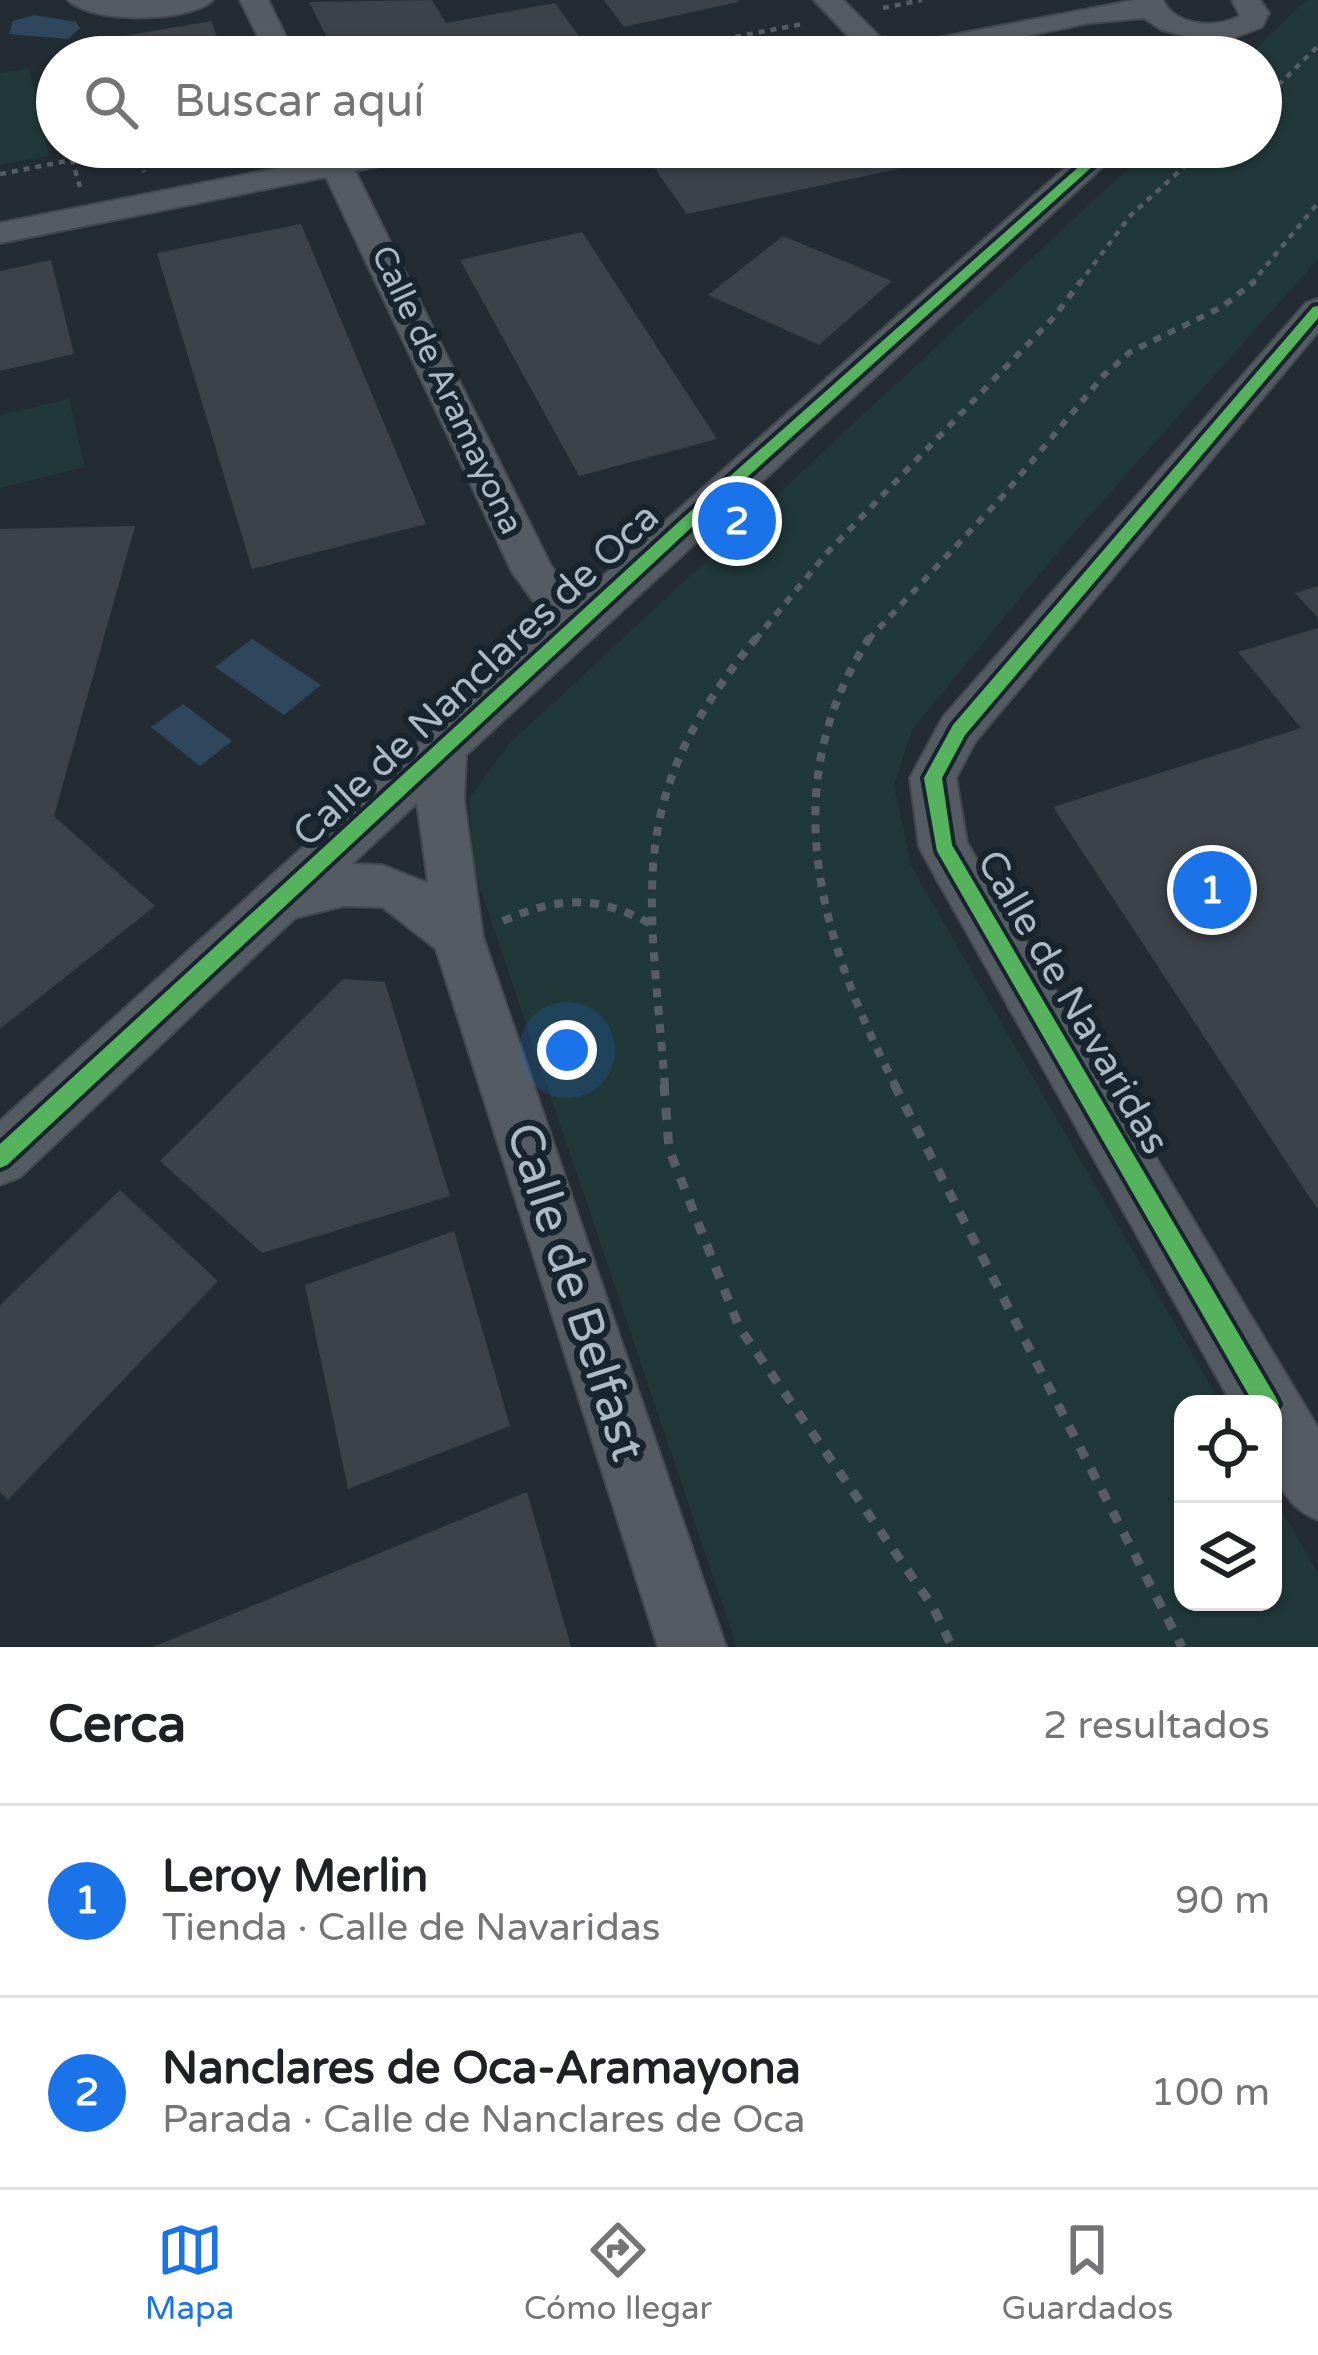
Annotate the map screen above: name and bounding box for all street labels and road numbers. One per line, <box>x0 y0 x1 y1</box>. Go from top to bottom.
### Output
street label: Calle de Aramayona <box>363 240 531 540</box>
street label: Calle de Nanclares de Oca <box>283 493 669 857</box>
street label: Calle de Navaridas <box>967 842 1179 1162</box>
street label: Calle de Belfast <box>493 1116 657 1468</box>

